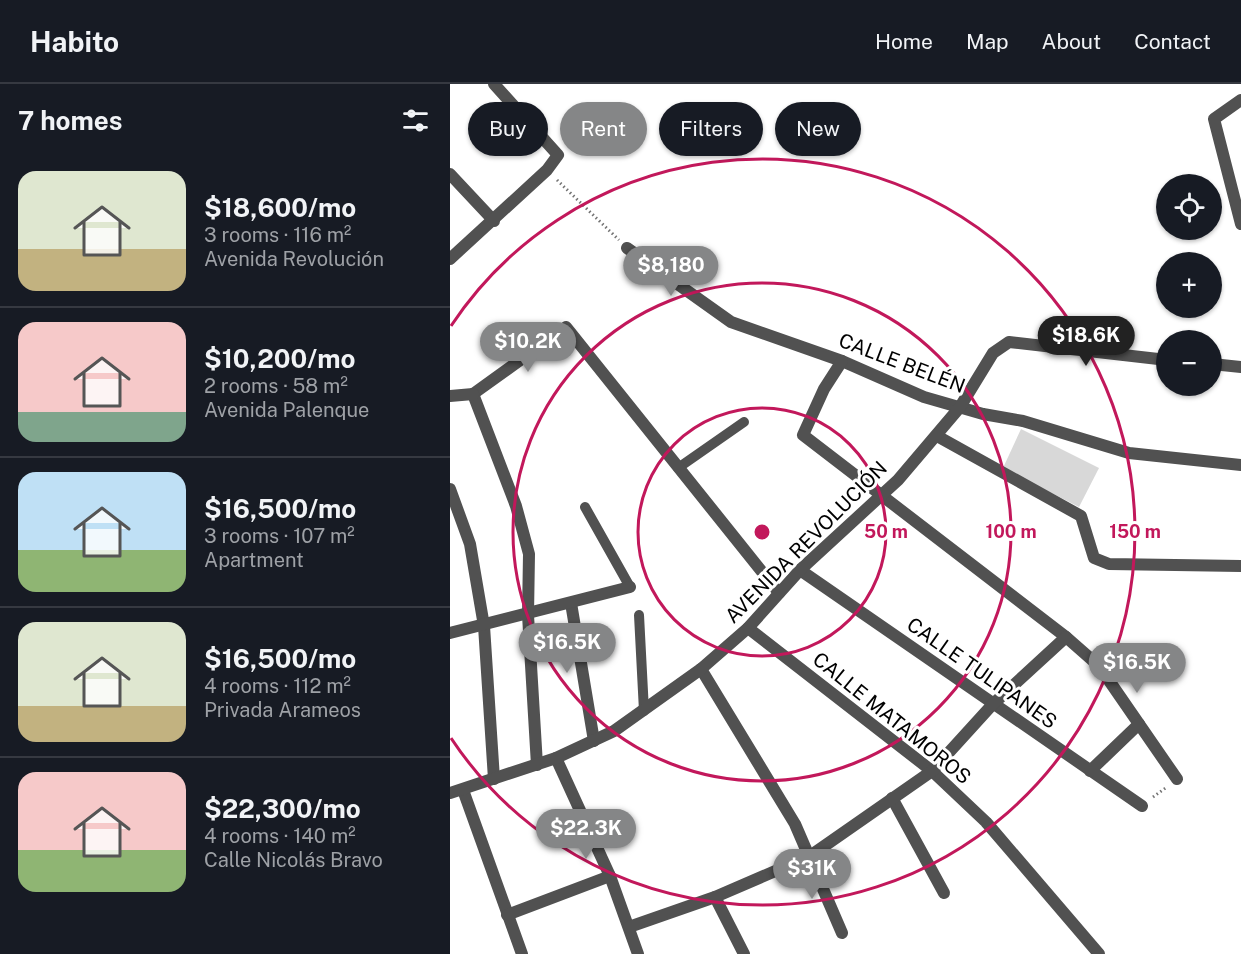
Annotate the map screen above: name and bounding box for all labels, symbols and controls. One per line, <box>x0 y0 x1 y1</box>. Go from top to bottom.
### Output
text: Habito <box>30 25 119 58</box>
text: Home <box>875 29 933 54</box>
text: Map <box>966 29 1009 54</box>
text: About <box>1042 29 1101 54</box>
text: Contact <box>1134 29 1211 54</box>
chip: Buy <box>468 102 548 156</box>
chip: Rent <box>560 102 647 156</box>
chip: Filters <box>659 102 763 156</box>
chip: New <box>775 102 861 156</box>
icon: filters <box>399 104 432 137</box>
text: 7 homes <box>18 105 122 136</box>
map controls <box>1156 174 1222 396</box>
button: locate <box>1156 174 1222 240</box>
text: $18,600/mo <box>204 192 356 223</box>
icon: home <box>66 195 138 267</box>
text: 3 rooms · 116 m² <box>204 223 351 247</box>
pin: $8,180 <box>622 246 720 297</box>
text: Avenida Revolución <box>204 247 384 271</box>
button: + <box>1156 252 1222 318</box>
text: $8,180 <box>637 253 705 277</box>
pin: $18.6K <box>1037 316 1135 367</box>
pin: $10.2K <box>479 322 577 373</box>
text: $18.6K <box>1052 323 1120 347</box>
street label: CALLE BELÉN <box>835 327 969 398</box>
text: $10.2K <box>494 329 562 353</box>
button: − <box>1156 330 1222 396</box>
text: $10,200/mo <box>204 343 355 374</box>
icon: home <box>66 346 138 418</box>
text: 2 rooms · 58 m² <box>204 374 348 398</box>
text: Avenida Palenque <box>204 398 369 422</box>
street label: AVENIDA REVOLUCIÓN <box>719 455 892 628</box>
text: $16,500/mo <box>204 493 356 524</box>
icon: home <box>66 496 138 568</box>
text: 50 m <box>864 521 908 542</box>
text: 100 m <box>985 521 1037 542</box>
text: 150 m <box>1109 521 1161 542</box>
centre of rings <box>752 522 772 542</box>
text: 3 rooms · 107 m² <box>204 524 355 548</box>
text: Apartment <box>204 548 304 572</box>
street label: CALLE TULIPANES <box>902 612 1062 734</box>
pin: $16.5K <box>518 623 616 674</box>
text: $16.5K <box>533 630 601 654</box>
text: $16,500/mo <box>204 643 356 674</box>
pin: $16.5K <box>1088 643 1186 694</box>
icon: home <box>66 646 138 718</box>
street label: CALLE MATAMOROS <box>808 647 976 789</box>
text: $16.5K <box>1103 650 1171 674</box>
text: 4 rooms · 112 m² <box>204 674 351 698</box>
text: Privada Arameos <box>204 698 361 722</box>
text: $22,300/mo <box>204 793 361 824</box>
icon: home <box>66 796 138 868</box>
pin: $22.3K <box>537 809 635 860</box>
text: $22.3K <box>550 816 622 840</box>
text: 4 rooms · 140 m² <box>204 824 356 848</box>
text: Calle Nicolás Bravo <box>204 848 383 872</box>
pin: $31K <box>776 849 848 900</box>
text: $31K <box>787 856 837 880</box>

